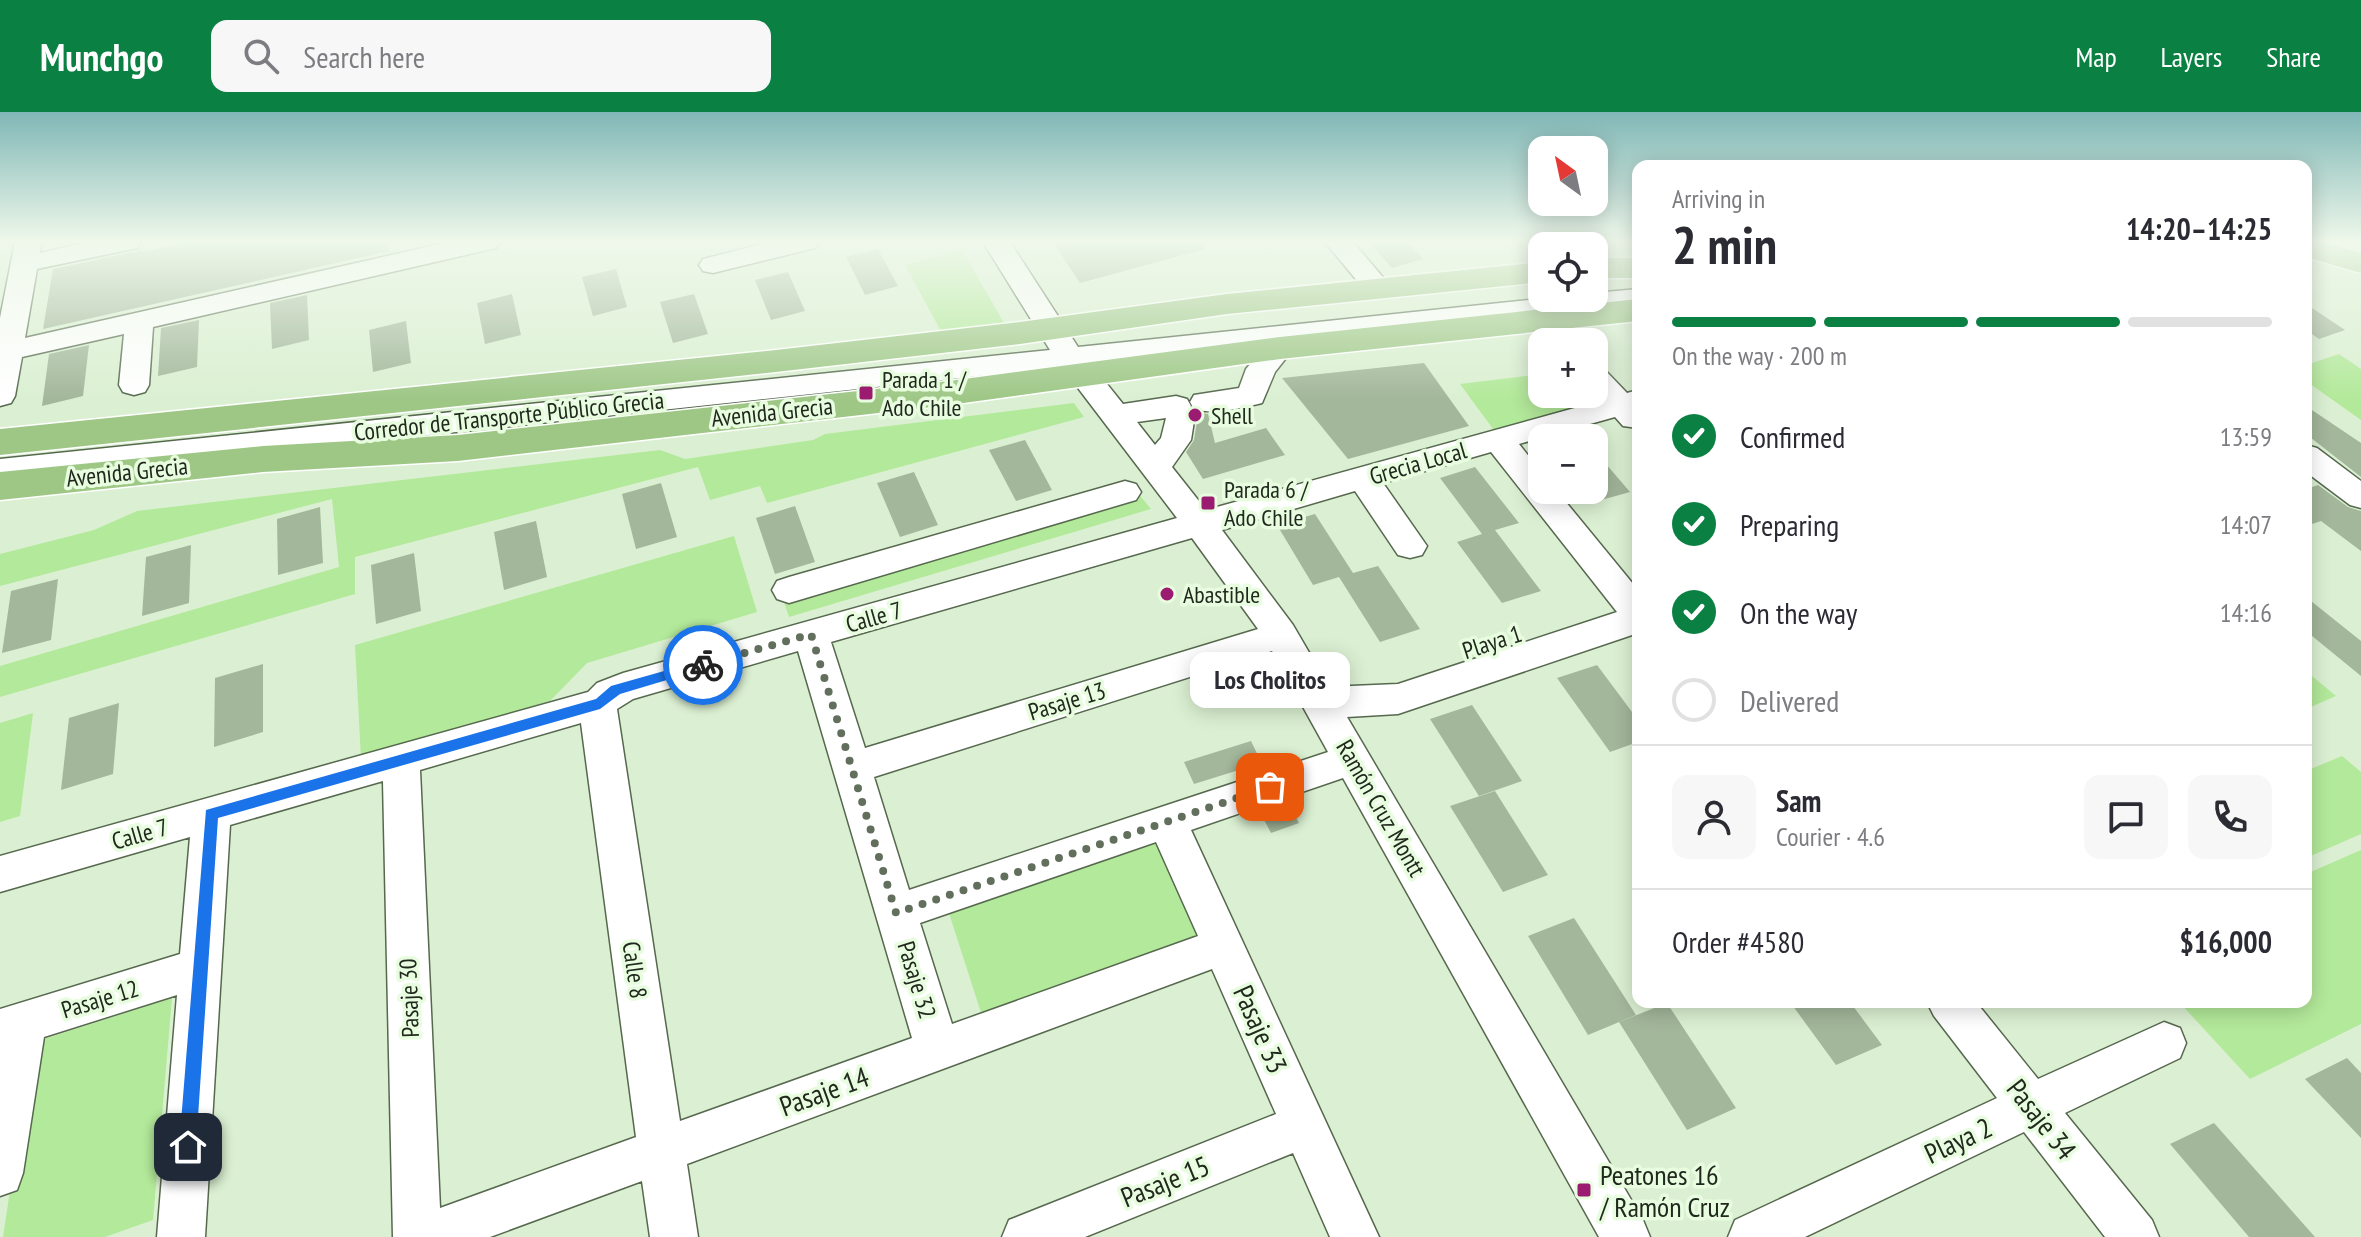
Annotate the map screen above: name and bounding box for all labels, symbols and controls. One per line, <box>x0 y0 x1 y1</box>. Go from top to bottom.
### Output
search box <box>211 20 771 92</box>
text: Munchgo <box>40 32 163 81</box>
icon: search <box>239 34 283 78</box>
text: Search here <box>303 37 425 76</box>
text: Map <box>2075 38 2117 75</box>
text: Layers <box>2161 38 2222 75</box>
text: Share <box>2266 38 2321 75</box>
north arrow <box>1528 136 1608 216</box>
map controls <box>1528 136 1608 504</box>
text: Arriving in <box>1672 182 1765 215</box>
text: 14:20–14:25 <box>2126 209 2272 248</box>
text: 2 min <box>1672 211 1777 278</box>
button: locate <box>1528 232 1608 312</box>
button: + <box>1528 328 1608 408</box>
text: On the way · 200 m <box>1672 339 1847 372</box>
place label: Parada 1 / Ado Chile <box>882 364 967 423</box>
street label: Corredor de Transporte Público Grecia <box>353 384 665 448</box>
marker: Parada 1 / Ado Chile <box>857 384 875 402</box>
street label: Avenida Grecia <box>710 390 834 434</box>
place label: Shell <box>1211 400 1253 431</box>
marker: Shell <box>1186 406 1204 424</box>
icon: check <box>1672 414 1716 458</box>
text: Confirmed <box>1740 417 1845 456</box>
text: 13:59 <box>2220 420 2272 453</box>
button: − <box>1528 424 1608 504</box>
street label: Grecia Local <box>1366 434 1471 492</box>
street label: Avenida Grecia <box>65 450 189 494</box>
place label: Parada 6 / Ado Chile <box>1224 474 1309 533</box>
marker: Parada 6 / Ado Chile <box>1199 494 1217 512</box>
icon: check <box>1672 502 1716 546</box>
text: Preparing <box>1740 505 1839 544</box>
text: 14:07 <box>2220 508 2272 541</box>
place label: Abastible <box>1183 579 1260 610</box>
marker: Abastible <box>1158 585 1176 603</box>
icon: check <box>1672 590 1716 634</box>
text: On the way <box>1740 593 1857 632</box>
street label: Calle 7 <box>842 594 906 640</box>
text: 14:16 <box>2220 596 2272 629</box>
street label: Playa 1 <box>1458 618 1526 666</box>
courier <box>663 625 743 705</box>
icon: bike <box>681 643 725 687</box>
callout: Los Cholitos <box>1190 651 1350 707</box>
text: Los Cholitos <box>1214 663 1326 696</box>
street label: Pasaje 13 <box>1025 675 1109 727</box>
text: Delivered <box>1740 681 1839 720</box>
street label: Ramón Cruz Montt <box>1329 734 1433 882</box>
pin <box>1236 753 1304 821</box>
icon: bag <box>1248 765 1292 809</box>
button: person <box>1672 775 1756 859</box>
button: chat <box>2084 775 2168 859</box>
button: phone <box>2188 775 2272 859</box>
text: Sam <box>1776 781 1821 820</box>
street label: Calle 7 <box>108 811 172 857</box>
text: Courier · 4.6 <box>1776 820 1885 853</box>
text: Order #4580 <box>1672 922 1804 961</box>
text: $16,000 <box>2179 922 2272 961</box>
street label: Pasaje 32 <box>891 938 943 1022</box>
street label: Calle 8 <box>616 939 654 1001</box>
street label: Pasaje 30 <box>392 958 426 1038</box>
street label: Pasaje 12 <box>58 973 142 1025</box>
street label: Pasaje 33 <box>1225 979 1297 1079</box>
street label: Pasaje 14 <box>774 1058 874 1124</box>
street label: Pasaje 34 <box>1999 1071 2085 1167</box>
street label: Playa 2 <box>1918 1108 1998 1172</box>
pin <box>154 1113 222 1181</box>
icon: home <box>166 1125 210 1169</box>
street label: Pasaje 15 <box>1115 1147 1215 1215</box>
place label: Peatones 16 / Ramón Cruz <box>1599 1156 1730 1225</box>
marker: Peatones 16 / Ramón Cruz <box>1575 1181 1593 1199</box>

